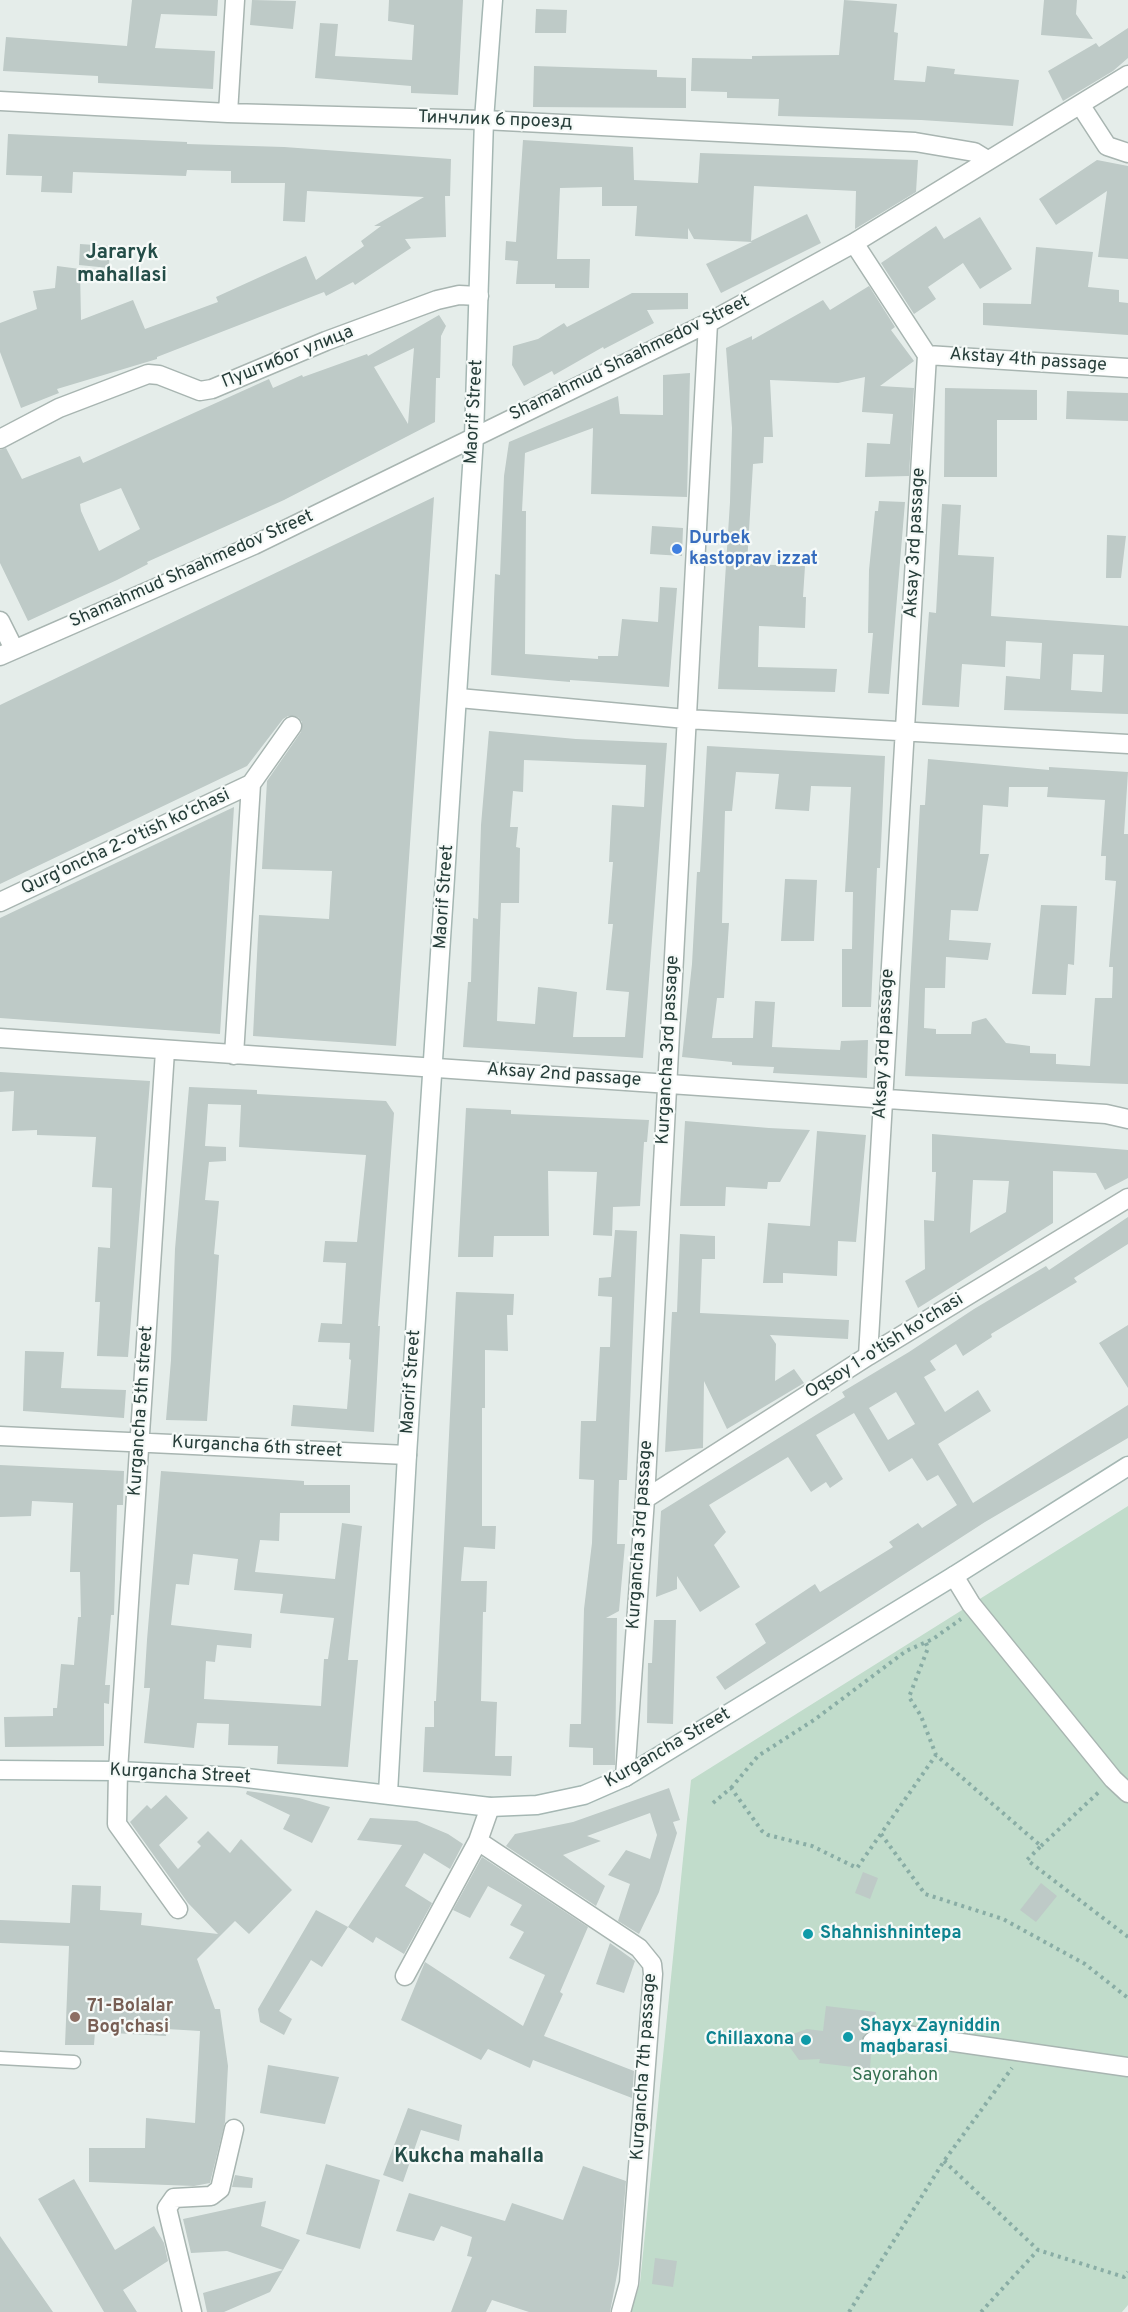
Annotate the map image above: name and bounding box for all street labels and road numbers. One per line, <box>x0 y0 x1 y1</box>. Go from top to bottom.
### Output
street label: Тинчлик 6 проезд <box>417 108 573 134</box>
street label: Shamahmud Shaahmedov Street <box>506 291 754 427</box>
street label: Пуштибог улица <box>219 322 357 394</box>
street label: Akstay 4th passage <box>949 345 1107 377</box>
street label: Maorif Street <box>461 359 489 465</box>
street label: Aksay 3rd passage <box>901 467 931 619</box>
street label: Shamahmud Shaahmedov Street <box>67 506 317 634</box>
street label: Qurg'oncha 2-o'tish ko'chasi <box>18 785 234 901</box>
street label: Maorif Street <box>431 844 459 950</box>
street label: Kurgancha 3rd passage <box>653 955 685 1145</box>
street label: Aksay 3rd passage <box>870 968 900 1120</box>
street label: Aksay 2nd passage <box>486 1060 642 1092</box>
street label: Oqsoy 1-o'tish ko'chasi <box>802 1290 968 1404</box>
street label: Kurgancha 5th street <box>125 1325 159 1497</box>
street label: Maorif Street <box>398 1329 426 1435</box>
street label: Kurgancha 6th street <box>171 1433 343 1463</box>
street label: Kurgancha 3rd passage <box>624 1440 658 1630</box>
street label: Kurgancha Street <box>601 1704 735 1794</box>
street label: Kurgancha Street <box>109 1761 251 1789</box>
street label: Kurgancha 7th passage <box>628 1973 662 2161</box>

